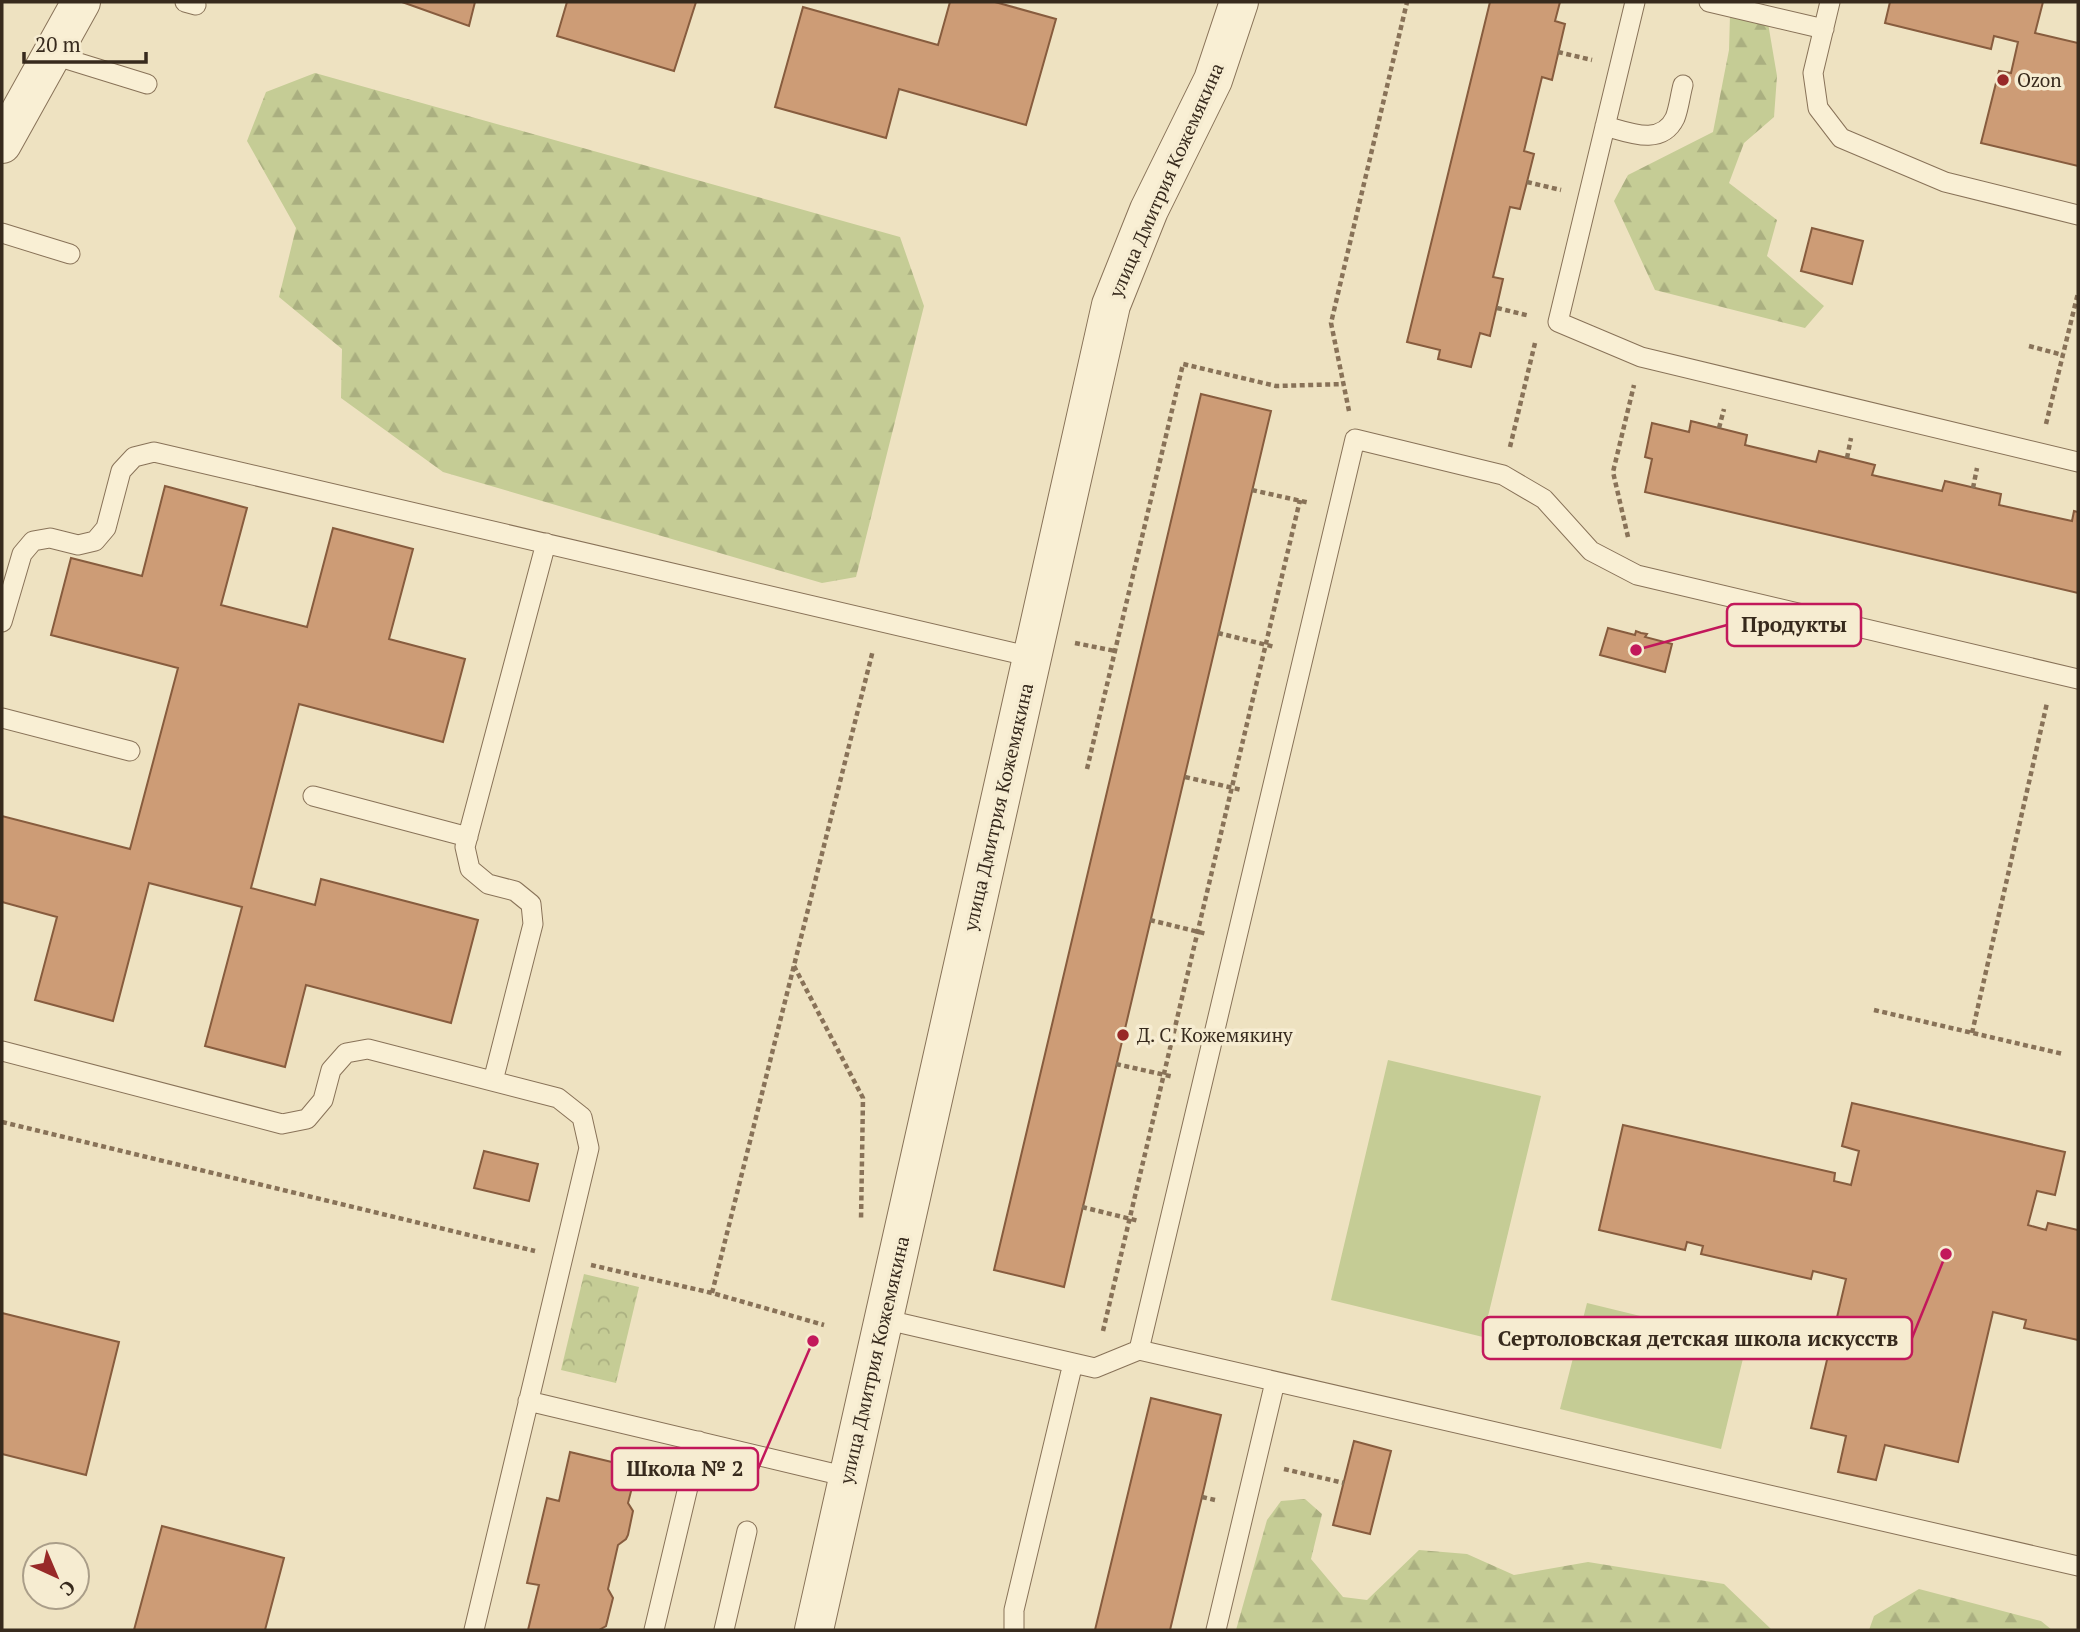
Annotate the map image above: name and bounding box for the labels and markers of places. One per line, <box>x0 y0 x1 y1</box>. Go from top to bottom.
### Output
place label: Ozon <box>2017 67 2062 92</box>
marker: Ozon <box>1995 72 2011 88</box>
callout: Продукты <box>1727 604 1861 646</box>
place label: Д. С. Кожемякину <box>1137 1022 1293 1047</box>
marker: Д. С. Кожемякину <box>1115 1027 1131 1043</box>
callout: Сертоловская детская школа искусств <box>1483 1317 1912 1359</box>
callout: Школа № 2 <box>612 1448 758 1490</box>

